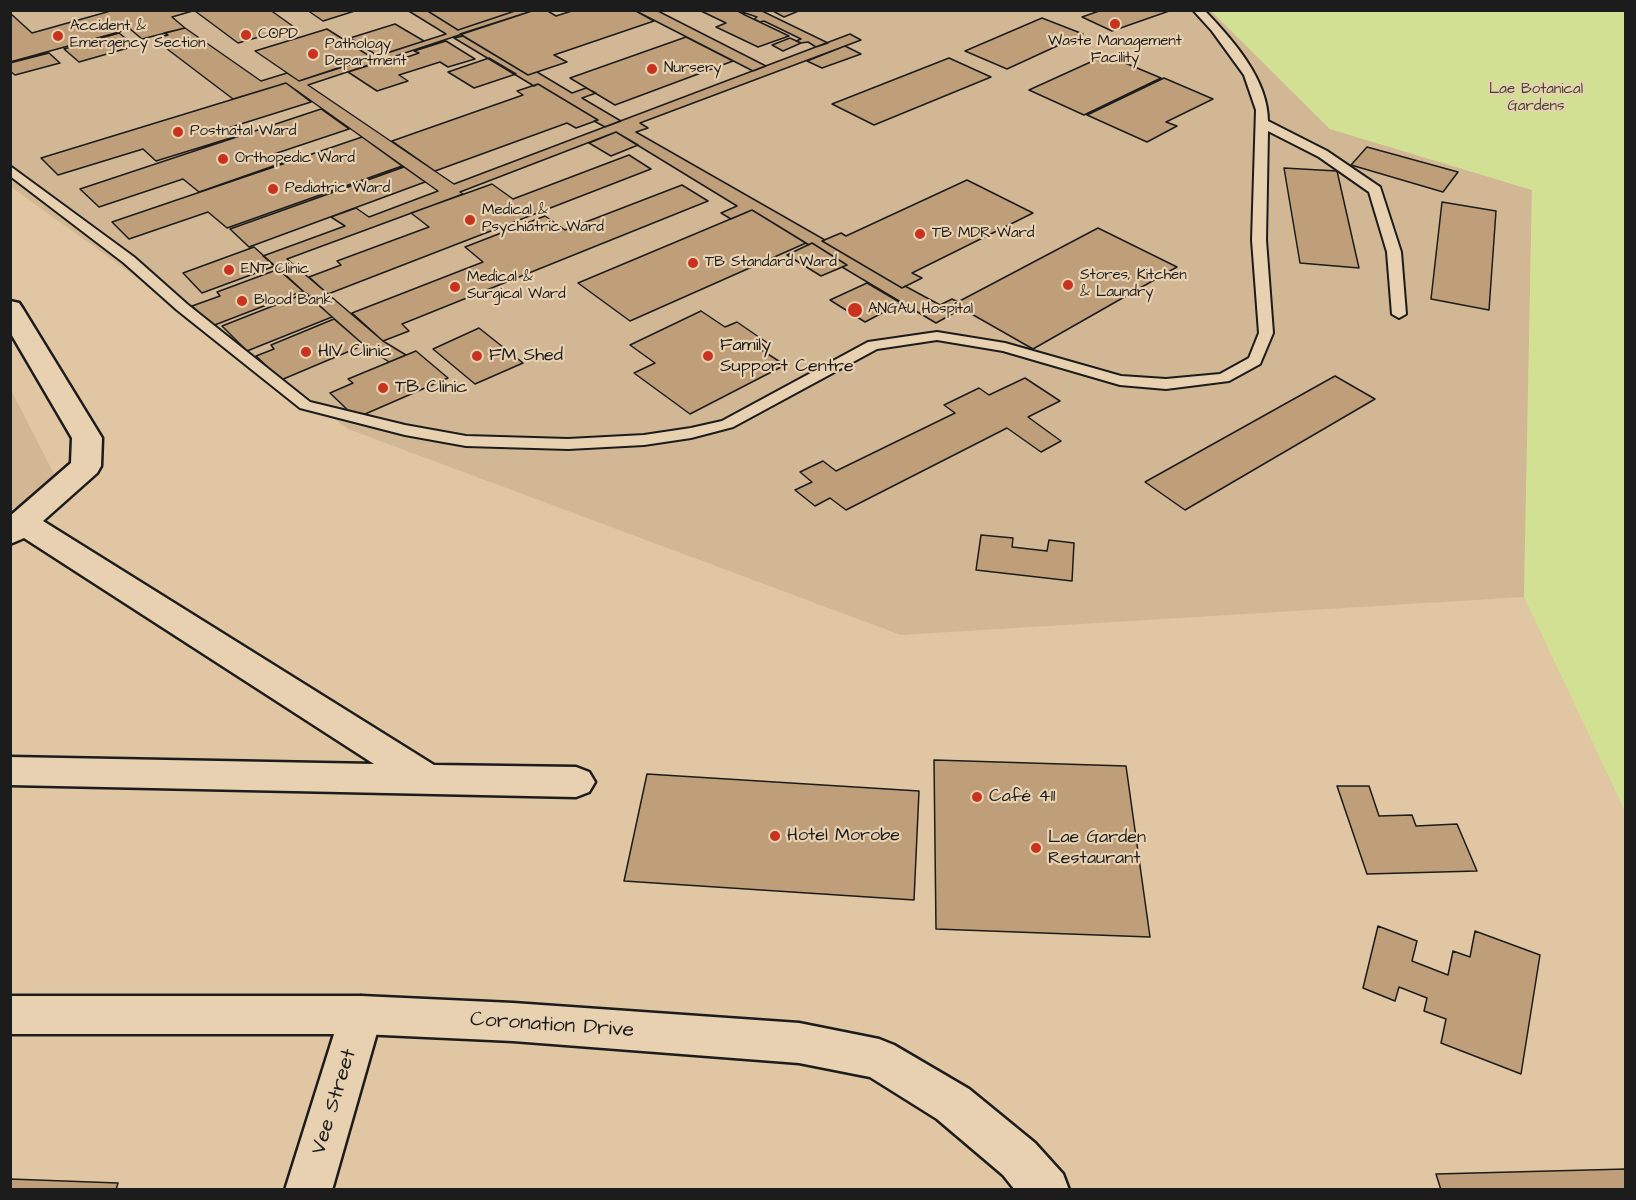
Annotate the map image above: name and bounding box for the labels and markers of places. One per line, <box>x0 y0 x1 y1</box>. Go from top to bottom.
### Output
marker: Waste Management Facility <box>1108 17 1122 31</box>
place label: Accident & Emergency Section <box>70 18 206 53</box>
place label: COPD <box>258 26 298 44</box>
marker: COPD <box>239 28 253 42</box>
marker: Accident & Emergency Section <box>51 29 65 43</box>
place label: Waste Management Facility <box>1048 33 1182 68</box>
place label: Pathology Department <box>325 36 407 71</box>
marker: Pathology Department <box>306 47 320 61</box>
place label: Nursery <box>664 60 721 78</box>
marker: Nursery <box>645 62 659 76</box>
place label: Postnatal Ward <box>190 123 296 141</box>
marker: Postnatal Ward <box>171 125 185 139</box>
place label: Orthopedic Ward <box>235 150 355 168</box>
marker: Orthopedic Ward <box>216 152 230 166</box>
place label: Pediatric Ward <box>285 180 390 198</box>
marker: Pediatric Ward <box>266 182 280 196</box>
place label: Medical & Psychiatric Ward <box>482 202 604 237</box>
marker: Medical & Psychiatric Ward <box>463 213 477 227</box>
place label: TB MDR Ward <box>932 225 1035 243</box>
marker: TB MDR Ward <box>913 227 927 241</box>
place label: TB Standard Ward <box>705 254 837 272</box>
marker: TB Standard Ward <box>686 256 700 270</box>
place label: ENT Clinic <box>241 261 309 279</box>
marker: ENT Clinic <box>222 263 236 277</box>
place label: Stores, Kitchen & Laundry <box>1080 267 1187 302</box>
place label: Medical & Surgical Ward <box>467 269 566 304</box>
marker: Stores, Kitchen & Laundry <box>1061 278 1075 292</box>
marker: Medical & Surgical Ward <box>448 280 462 294</box>
place label: Blood Bank <box>254 292 333 310</box>
marker: Blood Bank <box>235 294 249 308</box>
marker: ANGAU Hospital <box>846 301 864 319</box>
place label: ANGAU Hospital <box>868 301 973 319</box>
place label: Family Support Centre <box>720 335 854 378</box>
place label: HIV Clinic <box>318 341 392 363</box>
marker: HIV Clinic <box>299 345 313 359</box>
place label: FM Shed <box>489 345 563 367</box>
marker: FM Shed <box>470 349 484 363</box>
marker: Family Support Centre <box>701 349 715 363</box>
place label: TB Clinic <box>395 377 468 399</box>
marker: TB Clinic <box>376 381 390 395</box>
place label: Café 411 <box>989 786 1055 808</box>
marker: Café 411 <box>970 790 984 804</box>
place label: Hotel Morobe <box>787 825 900 847</box>
place label: Lae Garden Restaurant <box>1048 827 1146 870</box>
marker: Hotel Morobe <box>768 829 782 843</box>
marker: Lae Garden Restaurant <box>1029 841 1043 855</box>

